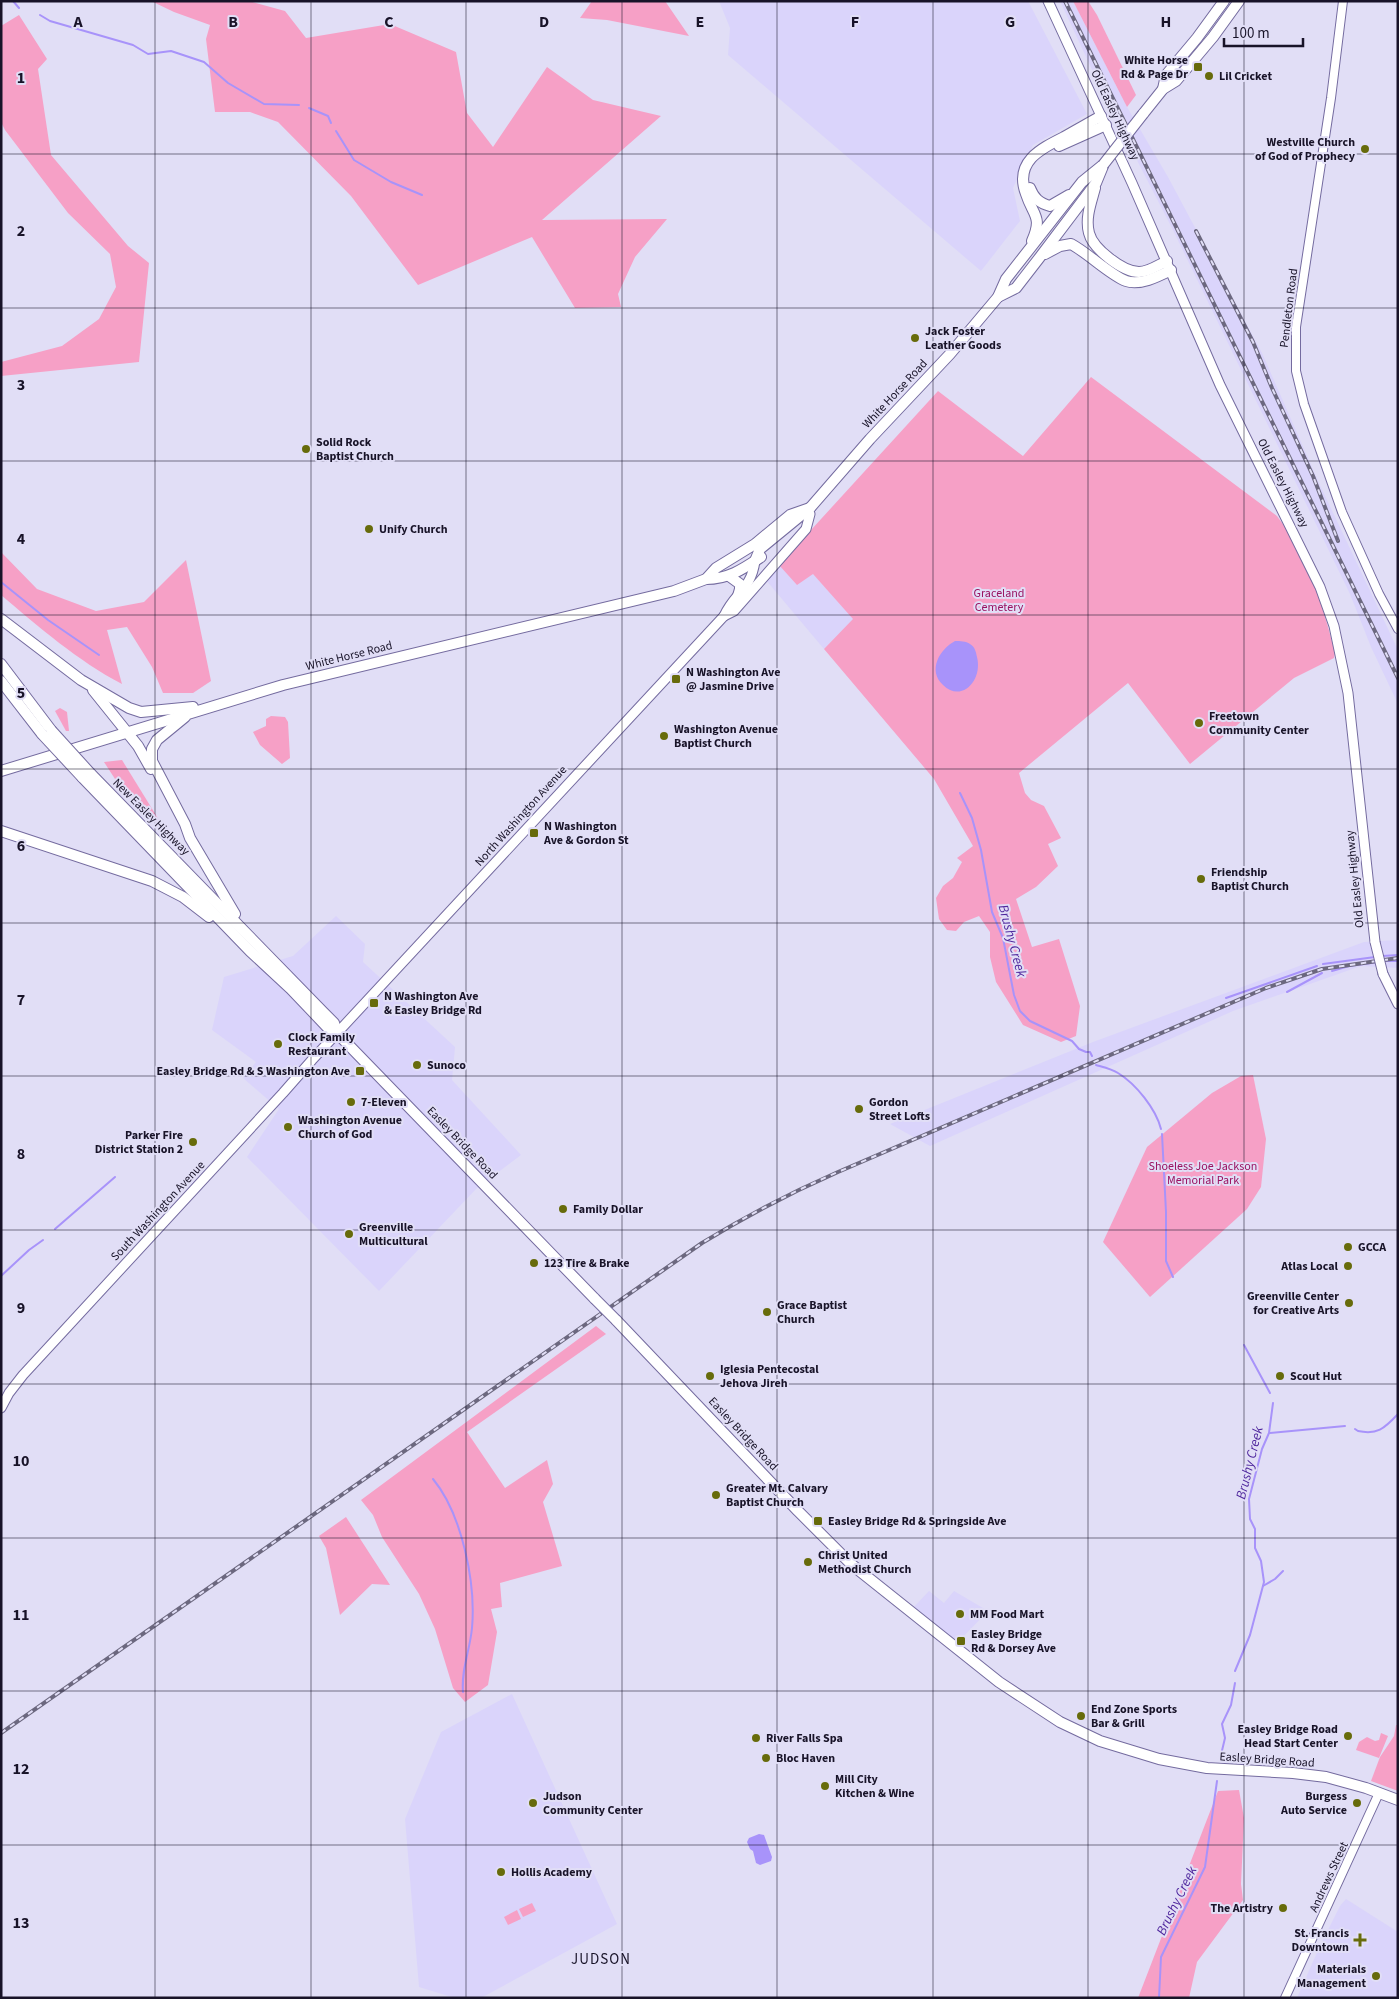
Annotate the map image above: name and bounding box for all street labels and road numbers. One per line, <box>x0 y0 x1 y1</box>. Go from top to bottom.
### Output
street label: Old Easley Highway <box>1087 67 1144 163</box>
street label: Pendleton Road <box>1276 267 1302 349</box>
street label: White Horse Road <box>859 356 931 432</box>
street label: Old Easley Highway <box>1253 435 1313 531</box>
street label: White Horse Road <box>304 637 394 675</box>
street label: North Washington Avenue <box>471 762 571 870</box>
street label: New Easley Highway <box>109 775 194 860</box>
street label: Old Easley Highway <box>1341 829 1369 929</box>
street label: Easley Bridge Road <box>423 1103 501 1183</box>
street label: South Washington Avenue <box>107 1157 209 1265</box>
street label: Easley Bridge Road <box>704 1393 782 1475</box>
street label: Easley Bridge Road <box>1219 1748 1315 1772</box>
street label: Andrews Street <box>1305 1839 1353 1915</box>

